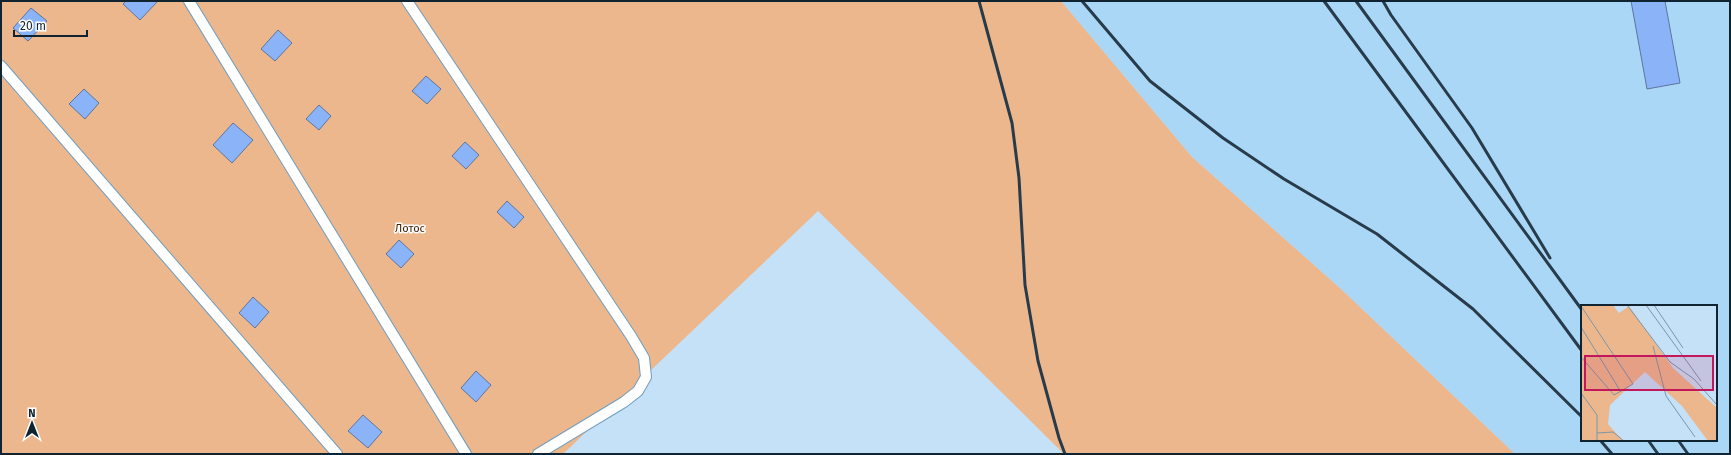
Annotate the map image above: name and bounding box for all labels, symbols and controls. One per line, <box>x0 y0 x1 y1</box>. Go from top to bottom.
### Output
scale bar <box>14 12 87 38</box>
text: 20 m <box>20 19 46 33</box>
park label: Лотос <box>395 222 425 235</box>
inset map <box>1581 305 1717 441</box>
north arrow <box>12 403 52 443</box>
text: N <box>28 407 36 420</box>

